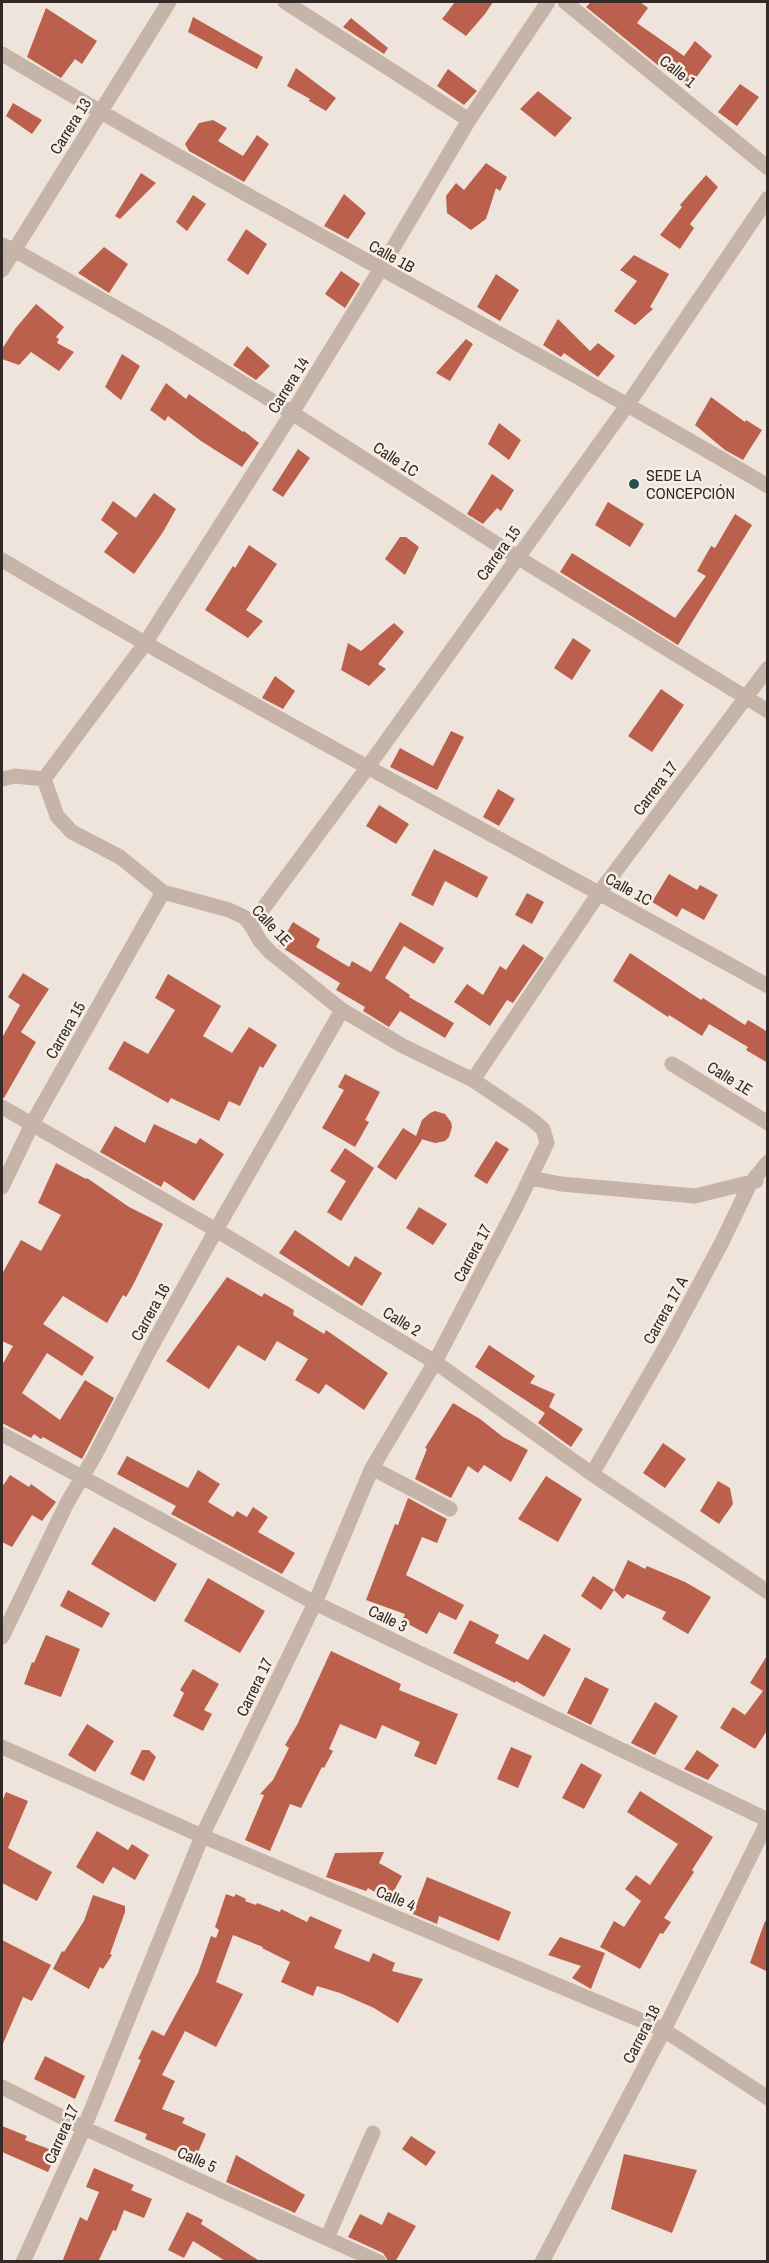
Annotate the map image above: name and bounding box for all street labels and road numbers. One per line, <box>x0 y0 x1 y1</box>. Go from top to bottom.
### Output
street label: Calle 1 <box>655 50 701 93</box>
street label: Carrera 13 <box>44 94 96 158</box>
street label: Calle 1B <box>365 234 419 278</box>
street label: Carrera 14 <box>262 353 314 417</box>
street label: Calle 1C <box>369 436 423 482</box>
street label: Carrera 15 <box>471 521 525 585</box>
street label: Carrera 17 <box>627 756 683 820</box>
street label: Calle 1C <box>602 867 656 911</box>
street label: Calle 1E <box>247 899 297 951</box>
street label: Carrera 15 <box>40 997 90 1063</box>
street label: Calle 1E <box>703 1056 757 1100</box>
street label: Carrera 17 <box>448 1220 496 1286</box>
street label: Carrera 17 A <box>637 1272 693 1348</box>
street label: Carrera 16 <box>125 1279 175 1345</box>
street label: Calle 2 <box>379 1301 425 1341</box>
street label: Calle 3 <box>365 1599 411 1637</box>
street label: Carrera 17 <box>230 1654 278 1720</box>
street label: Calle 4 <box>373 1880 419 1916</box>
street label: Carrera 18 <box>617 2001 665 2067</box>
street label: Carrera 17 <box>38 2101 84 2167</box>
street label: Calle 5 <box>174 2141 220 2177</box>

